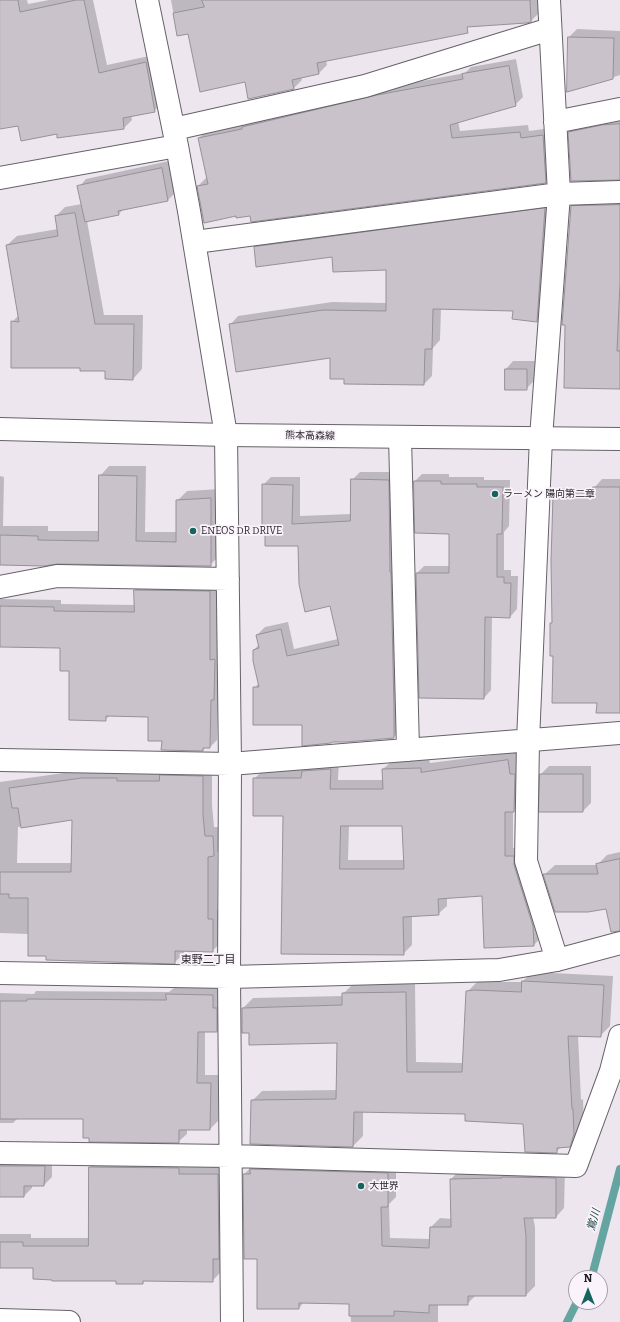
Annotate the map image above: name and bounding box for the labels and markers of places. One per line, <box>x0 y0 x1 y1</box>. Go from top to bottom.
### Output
place label: ラーメン 陽向第二章 <box>503 488 595 500</box>
marker: ラーメン 陽向第二章 <box>490 489 500 499</box>
place label: ENEOS DR DRIVE <box>201 525 282 537</box>
marker: ENEOS DR DRIVE <box>188 526 198 536</box>
place label: 大世界 <box>369 1180 399 1192</box>
marker: 大世界 <box>356 1181 366 1191</box>

